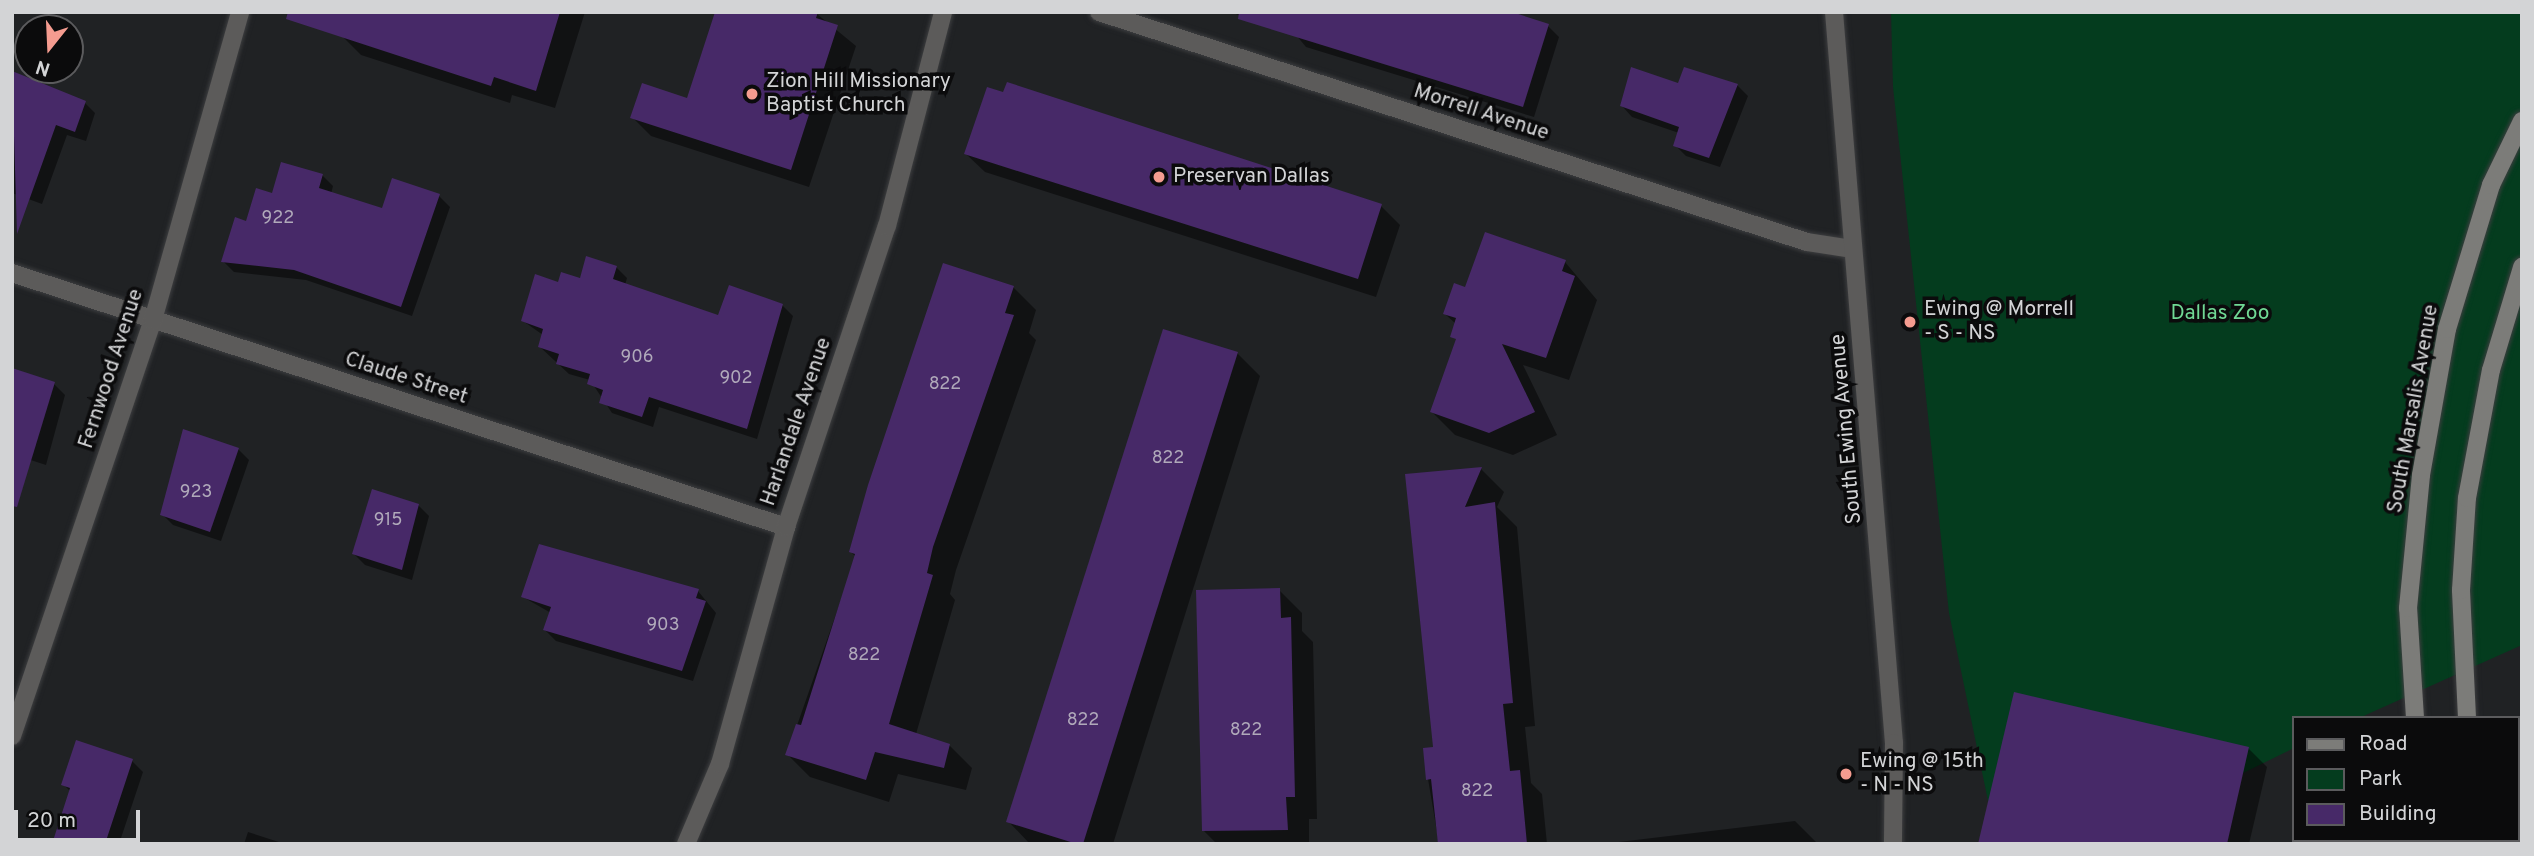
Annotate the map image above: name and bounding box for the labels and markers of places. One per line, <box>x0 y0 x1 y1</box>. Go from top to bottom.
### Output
place label: Zion Hill Missionary Baptist Church <box>766 69 951 119</box>
marker: Zion Hill Missionary Baptist Church <box>744 86 760 102</box>
place label: Preservan Dallas <box>1173 164 1330 190</box>
marker: Preservan Dallas <box>1151 169 1167 185</box>
place label: Ewing @ Morrell - S - NS <box>1924 297 2074 347</box>
marker: Ewing @ Morrell - S - NS <box>1902 314 1918 330</box>
place label: Ewing @ 15th - N - NS <box>1860 749 1984 799</box>
marker: Ewing @ 15th - N - NS <box>1838 766 1854 782</box>

